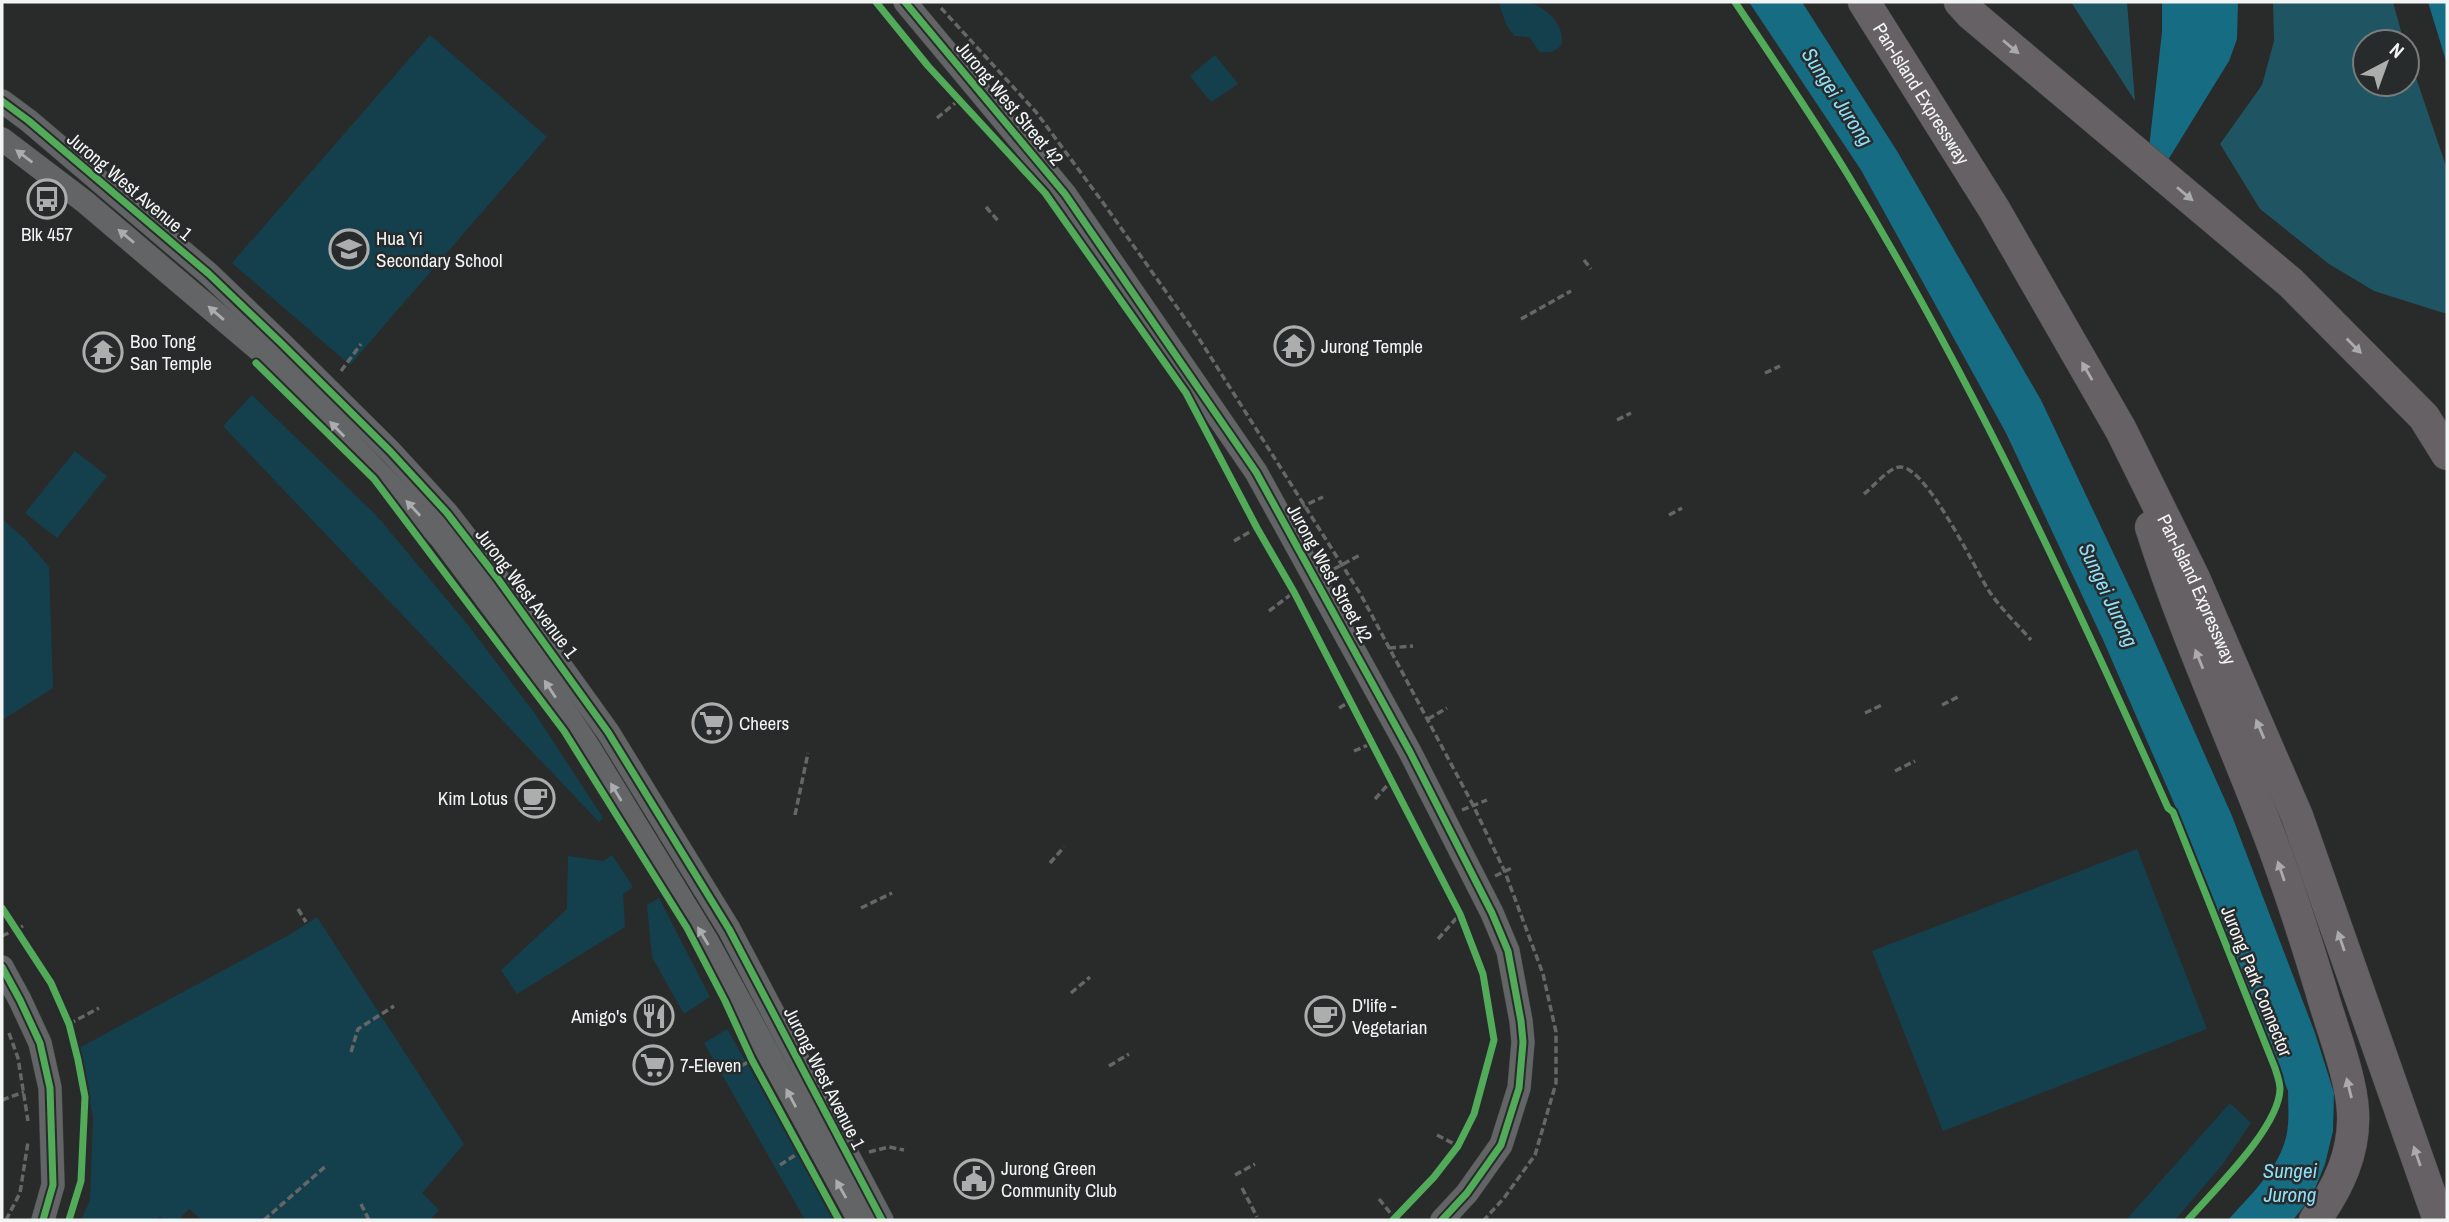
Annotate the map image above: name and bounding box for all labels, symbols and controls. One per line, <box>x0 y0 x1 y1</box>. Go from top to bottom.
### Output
street label: Pan-Island Expressway <box>1867 18 1976 170</box>
north arrow <box>2351 28 2421 98</box>
street label: Jurong West Street 42 <box>950 35 1070 171</box>
text: N <box>2384 37 2410 64</box>
one-way arrow <box>2003 39 2020 54</box>
water label: Sungei Jurong <box>1795 42 1880 152</box>
street label: Jurong West Avenue 1 <box>62 126 198 246</box>
one-way arrow <box>15 148 33 163</box>
bus stop icon: Blk 457 <box>26 178 68 220</box>
one-way arrow <box>2177 186 2194 201</box>
place label: Blk 457 <box>21 221 73 247</box>
place label: Hua Yi Secondary School <box>376 225 502 273</box>
school or university icon: Hua Yi Secondary School <box>328 228 370 270</box>
one-way arrow <box>117 229 134 244</box>
one-way arrow <box>207 306 224 321</box>
temple icon: Jurong Temple <box>1273 325 1315 367</box>
place label: Boo Tong San Temple <box>130 328 212 376</box>
temple icon: Boo Tong San Temple <box>82 331 124 373</box>
place label: Jurong Temple <box>1321 333 1423 359</box>
one-way arrow <box>2345 338 2362 355</box>
one-way arrow <box>2081 361 2093 381</box>
one-way arrow <box>330 421 346 438</box>
street label: Jurong West Street 42 <box>1281 499 1379 647</box>
one-way arrow <box>406 500 422 517</box>
street label: Pan-Island Expressway <box>2151 510 2243 669</box>
street label: Jurong West Avenue 1 <box>470 523 585 663</box>
water label: Sungei Jurong <box>2072 538 2145 652</box>
one-way arrow <box>2193 648 2204 669</box>
one-way arrow <box>543 680 557 698</box>
supermarket icon: Cheers <box>691 702 733 744</box>
place label: Cheers <box>739 710 789 736</box>
one-way arrow <box>2254 718 2265 739</box>
cafe icon: Kim Lotus <box>514 777 556 819</box>
one-way arrow <box>610 783 622 802</box>
place label: Kim Lotus <box>438 785 508 811</box>
one-way arrow <box>2276 860 2286 881</box>
street label: Jurong Park Connector <box>2215 902 2299 1061</box>
one-way arrow <box>697 926 710 945</box>
one-way arrow <box>2335 931 2346 952</box>
place label: D'life - Vegetarian <box>1352 992 1427 1040</box>
restaurant icon: Amigo's <box>633 995 675 1037</box>
cafe icon: D'life - Vegetarian <box>1304 995 1346 1037</box>
street label: Jurong West Avenue 1 <box>778 1002 872 1154</box>
place label: Amigo's <box>570 1003 627 1029</box>
supermarket icon: 7-Eleven <box>632 1044 674 1086</box>
place label: 7-Eleven <box>680 1052 741 1078</box>
one-way arrow <box>2343 1077 2354 1099</box>
one-way arrow <box>785 1088 797 1107</box>
one-way arrow <box>2411 1145 2422 1166</box>
place label: Jurong Green Community Club <box>1001 1155 1117 1203</box>
water label: Sungei Jurong <box>2263 1156 2317 1209</box>
public building icon: Jurong Green Community Club <box>953 1158 995 1200</box>
one-way arrow <box>835 1179 847 1199</box>

